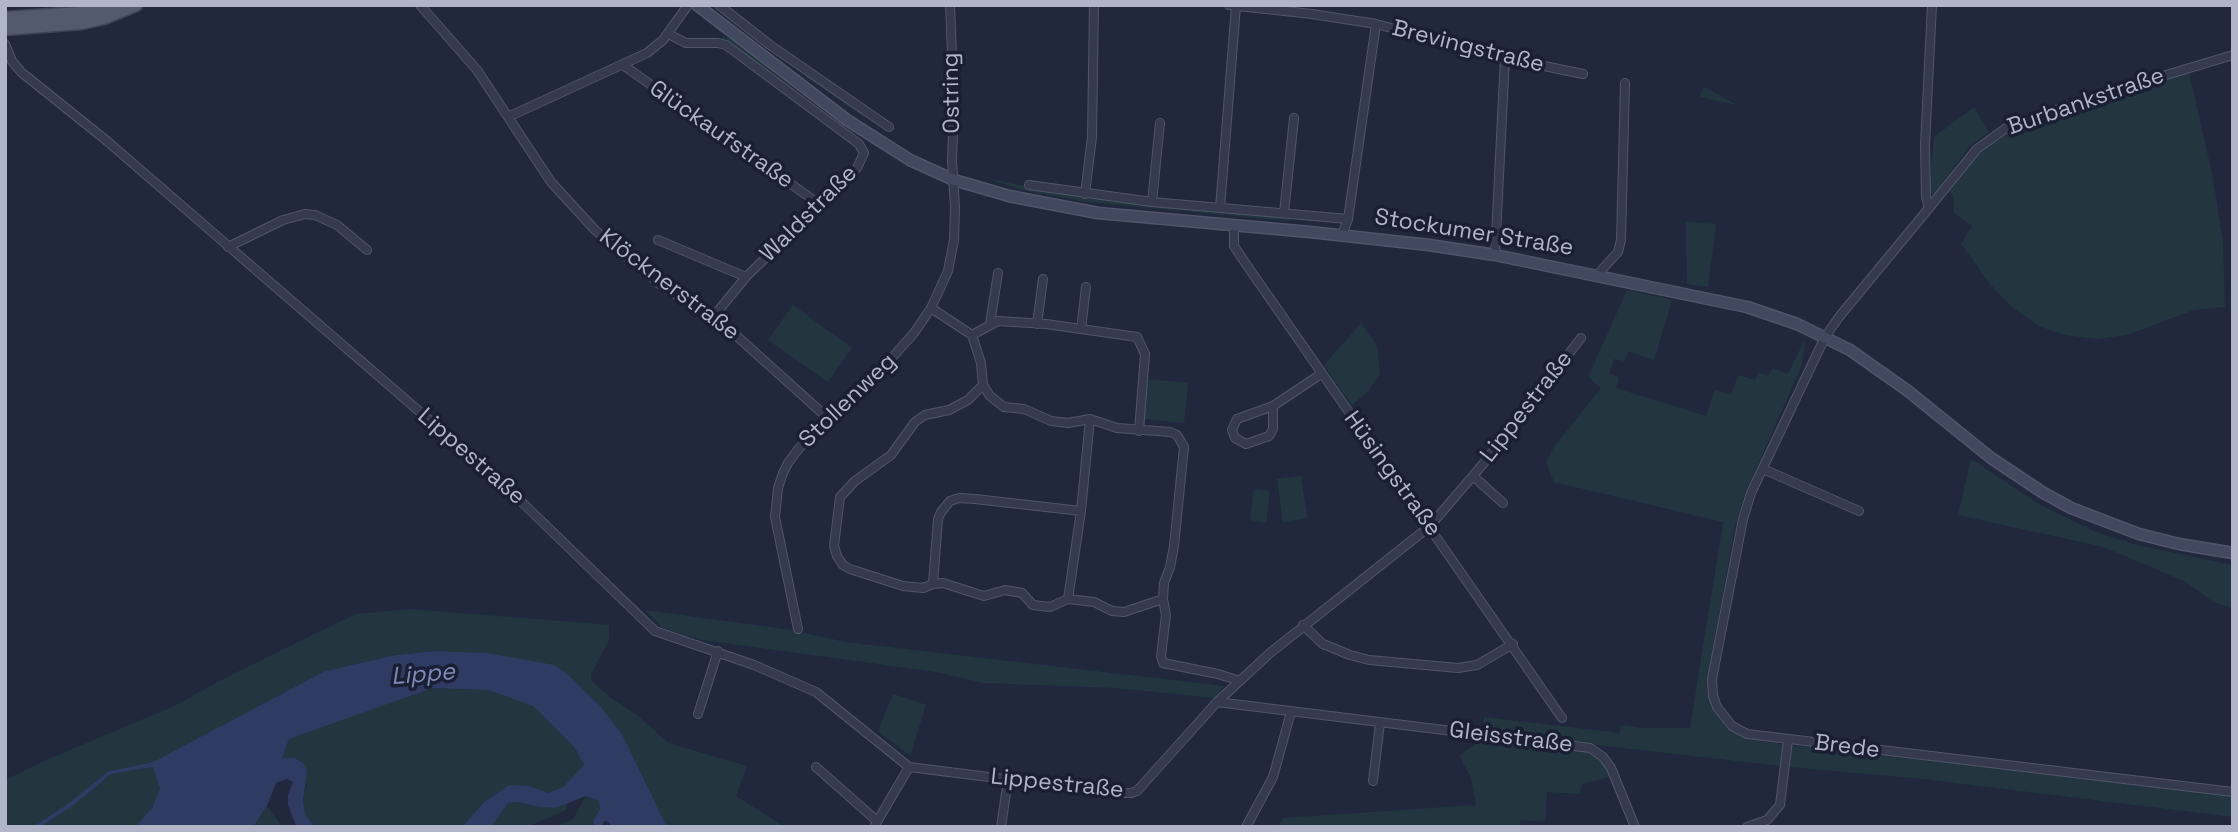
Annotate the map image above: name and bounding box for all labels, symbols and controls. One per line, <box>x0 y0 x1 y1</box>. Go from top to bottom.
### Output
street label: Brevingstraße <box>1389 15 1547 79</box>
street label: Ostring <box>937 52 967 134</box>
street label: Burbankstraße <box>2004 62 2168 142</box>
street label: Glückaufstraße <box>644 75 798 195</box>
street label: Waldstraße <box>755 160 863 268</box>
street label: Stockumer Straße <box>1373 204 1575 262</box>
street label: Klöcknerstraße <box>594 223 744 347</box>
street label: Lippestraße <box>1475 346 1579 468</box>
street label: Stollenweg <box>794 348 902 454</box>
street label: Lippestraße <box>412 403 530 511</box>
street label: Hüsingstraße <box>1337 406 1447 542</box>
water label: Lippe <box>390 658 456 692</box>
street label: Gleisstraße <box>1448 717 1574 759</box>
street label: Brede <box>1813 729 1881 765</box>
street label: Lippestraße <box>989 763 1125 805</box>

